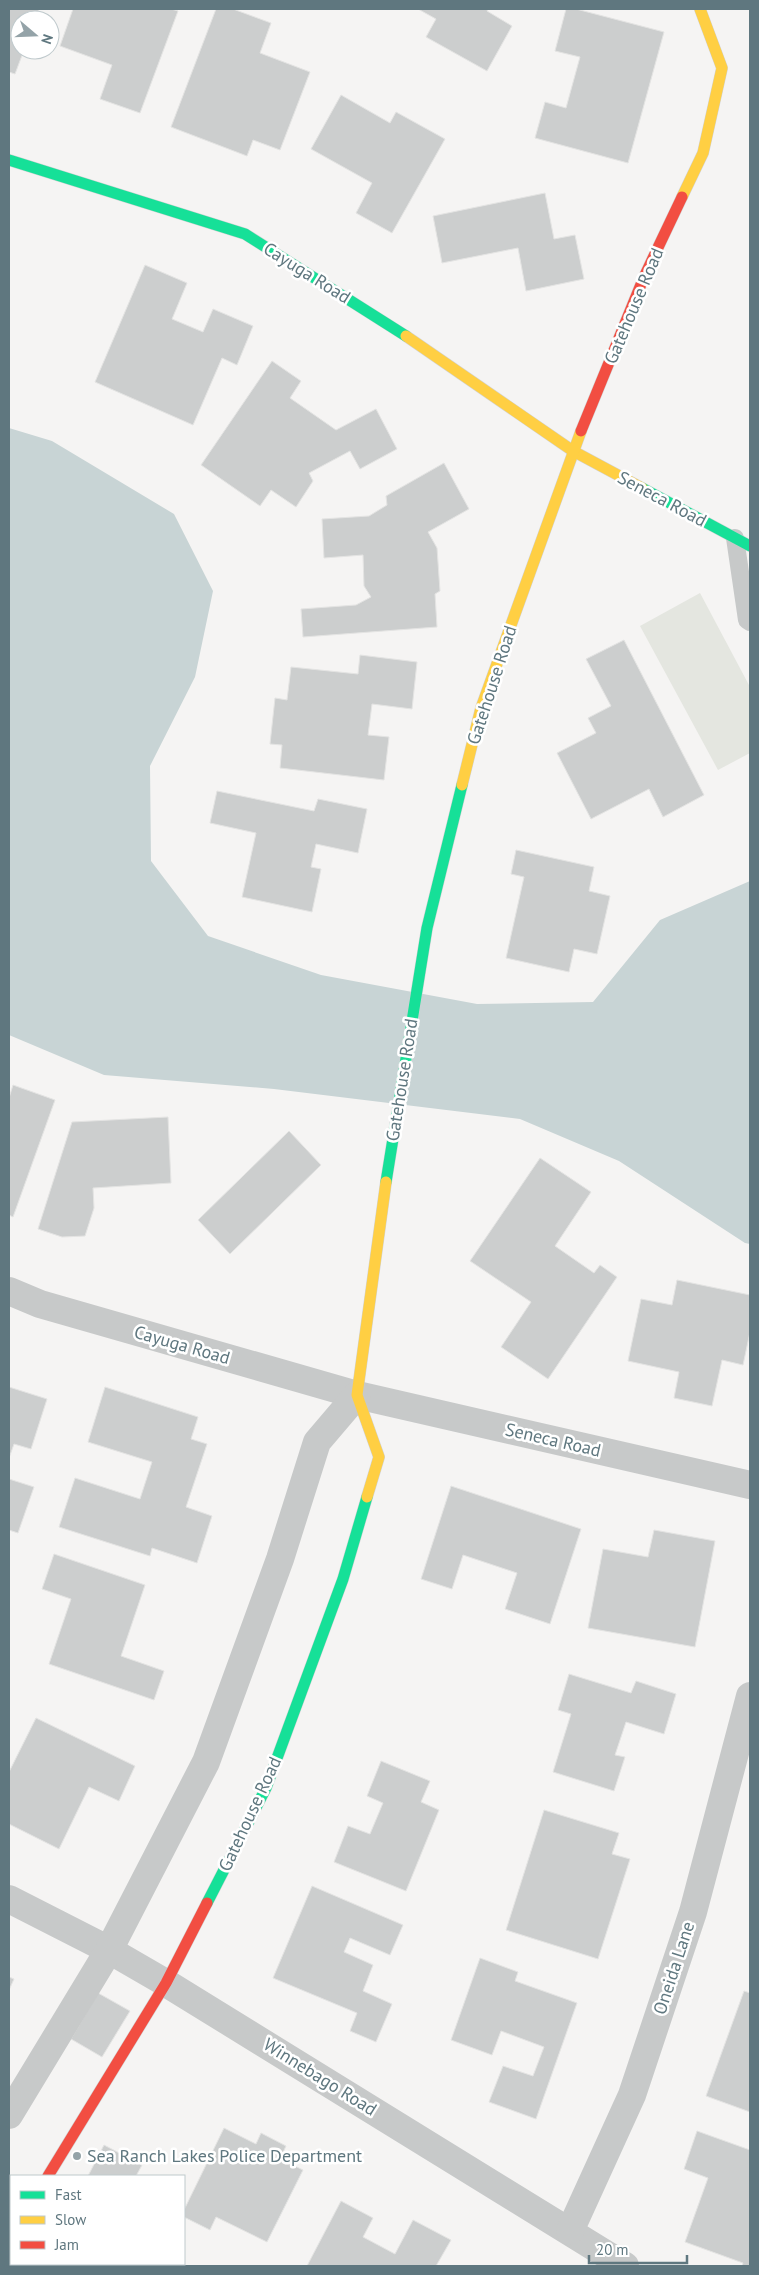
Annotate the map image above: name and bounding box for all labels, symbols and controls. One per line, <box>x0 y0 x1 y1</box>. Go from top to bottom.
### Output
north arrow <box>10 10 60 60</box>
text: N <box>37 32 57 47</box>
street label: Cayuga Road <box>259 237 355 308</box>
street label: Gatehouse Road <box>599 244 668 367</box>
street label: Seneca Road <box>614 466 711 532</box>
street label: Gatehouse Road <box>461 622 522 747</box>
street label: Gatehouse Road <box>380 1017 423 1143</box>
street label: Cayuga Road <box>132 1320 233 1369</box>
street label: Seneca Road <box>503 1417 603 1462</box>
street label: Gatehouse Road <box>213 1753 286 1875</box>
street label: Oneida Lane <box>648 1918 699 2017</box>
street label: Winnebago Road <box>259 2033 381 2121</box>
place label: Sea Ranch Lakes Police Department <box>87 2144 362 2167</box>
marker: Sea Ranch Lakes Police Department <box>71 2150 83 2162</box>
legend <box>10 2175 185 2265</box>
text: Fast <box>55 2185 82 2204</box>
text: Slow <box>55 2210 86 2229</box>
scale bar <box>589 2232 686 2264</box>
text: Jam <box>54 2235 79 2254</box>
text: 20 m <box>596 2240 629 2259</box>

